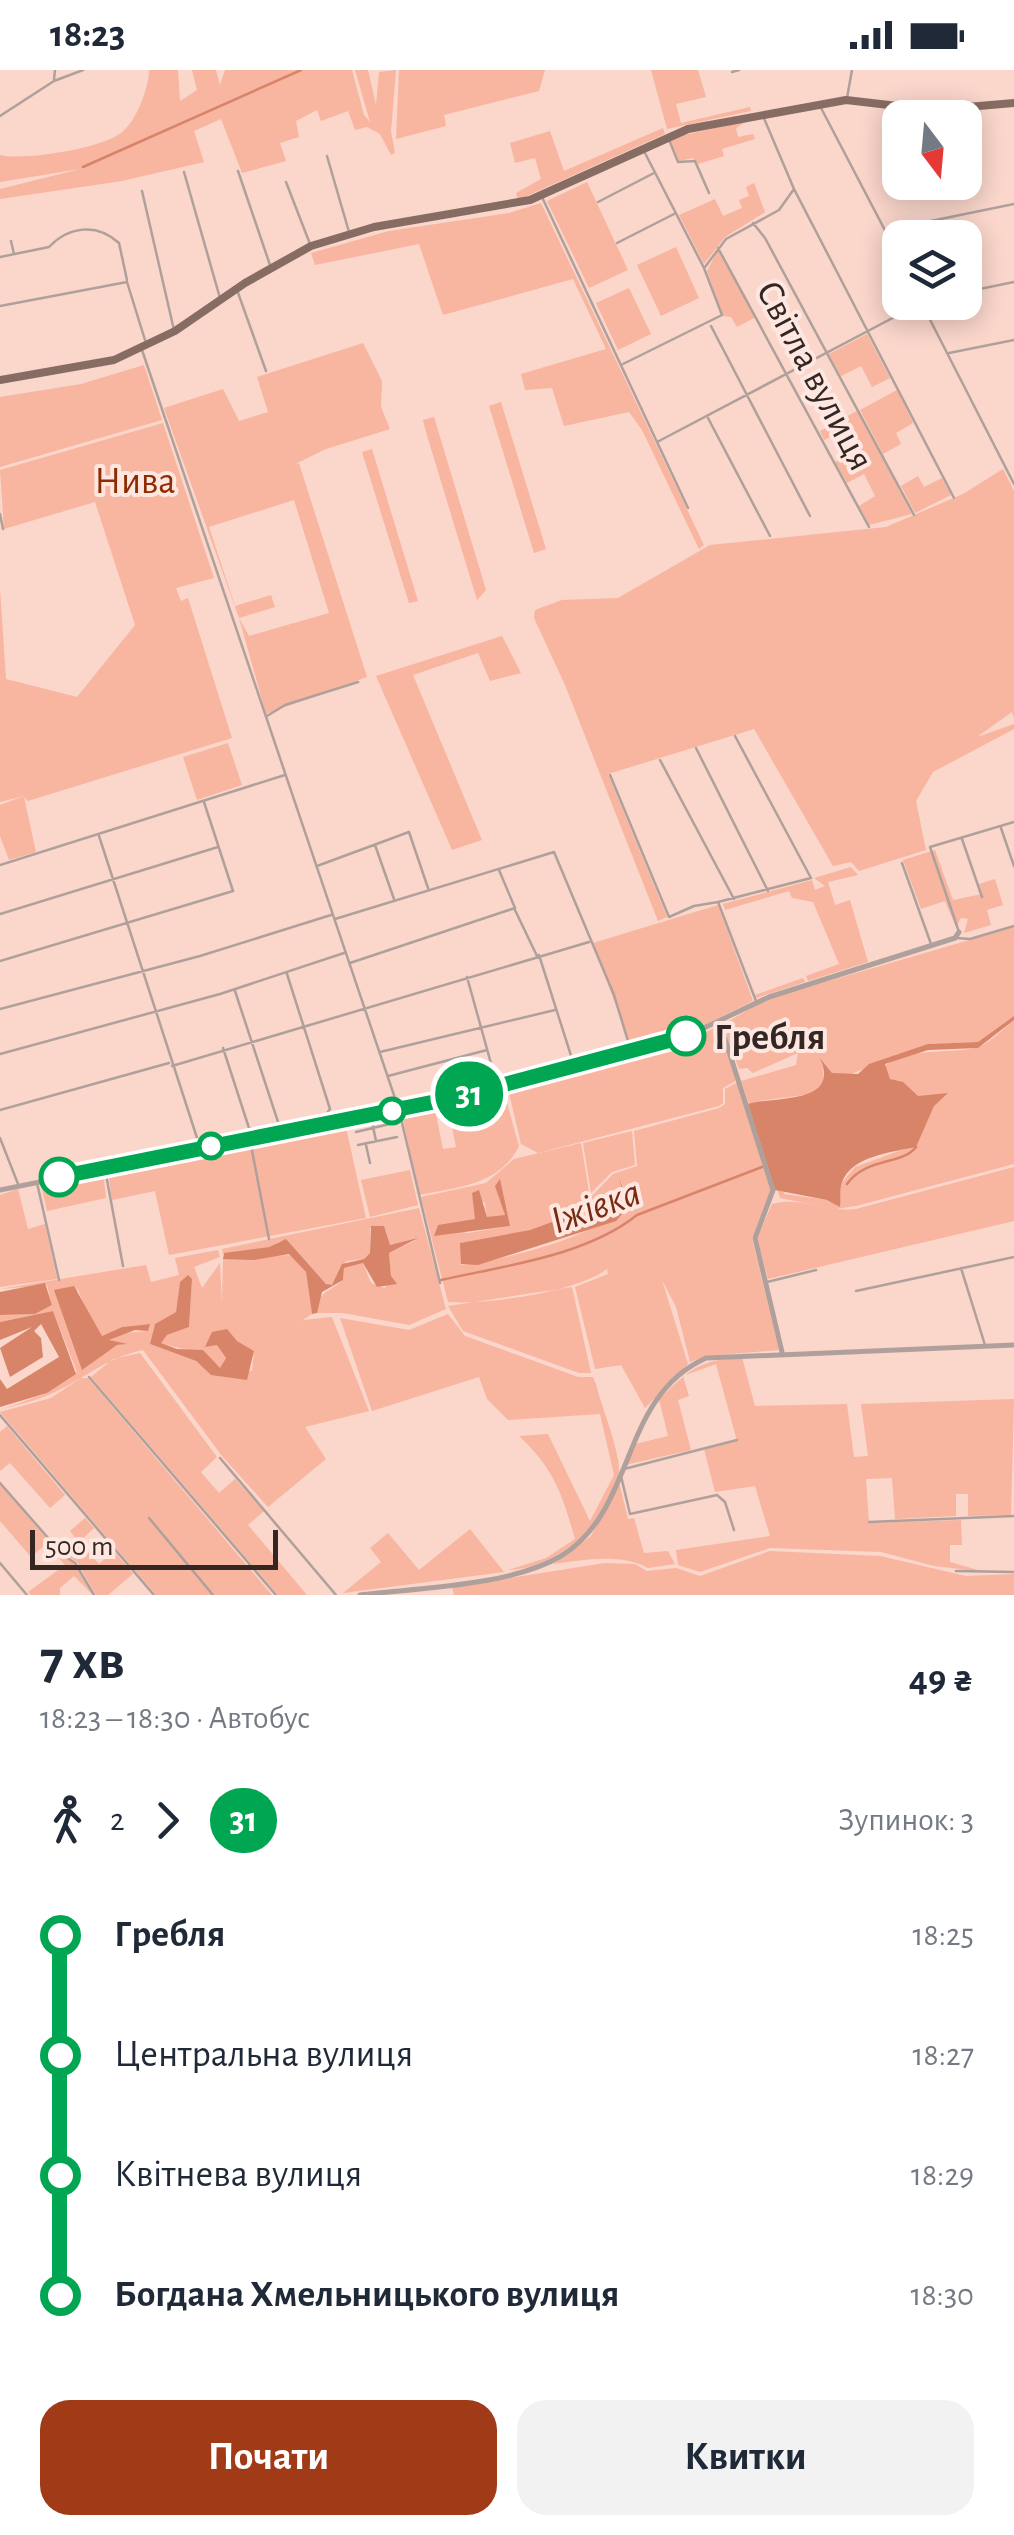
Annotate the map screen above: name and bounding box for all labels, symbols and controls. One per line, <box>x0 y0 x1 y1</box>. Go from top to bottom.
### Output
text: 18:23 <box>50 16 125 54</box>
north arrow <box>882 100 982 200</box>
map controls <box>882 100 982 320</box>
button: layers <box>882 220 982 320</box>
street label: Світла вулиця <box>748 275 880 477</box>
park label: Нива <box>94 463 176 501</box>
marker: Гребля <box>667 1017 705 1055</box>
place label: Гребля <box>714 1019 825 1057</box>
line badge: 31 <box>424 1062 514 1126</box>
text: 31 <box>455 1077 483 1112</box>
unlabelled marker <box>379 1098 405 1124</box>
unlabelled marker <box>198 1133 224 1159</box>
unlabelled marker <box>40 1158 78 1196</box>
water label: Іжівка <box>545 1172 646 1241</box>
scale bar <box>30 1525 278 1570</box>
text: 500 m <box>45 1533 113 1561</box>
text: 7 хв <box>40 1634 125 1689</box>
text: 49 ₴ <box>909 1661 974 1699</box>
text: 18:23 – 18:30 · Автобус <box>40 1702 310 1734</box>
icon: walk <box>40 1793 95 1848</box>
icon: forward <box>140 1793 195 1848</box>
text: 31 <box>230 1803 257 1838</box>
text: 2 <box>110 1804 125 1836</box>
text: Зупинок: 3 <box>838 1804 974 1836</box>
text: Гребля <box>114 1916 225 1954</box>
text: 18:25 <box>913 1919 974 1951</box>
text: Центральна вулиця <box>114 2036 413 2074</box>
text: 18:27 <box>913 2039 974 2071</box>
text: Квітнева вулиця <box>114 2156 362 2194</box>
text: 18:29 <box>911 2159 974 2191</box>
text: Богдана Хмельницького вулиця <box>114 2276 619 2314</box>
text: 18:30 <box>910 2279 974 2311</box>
button: Почати <box>40 2400 497 2515</box>
button: Квитки <box>517 2400 974 2515</box>

